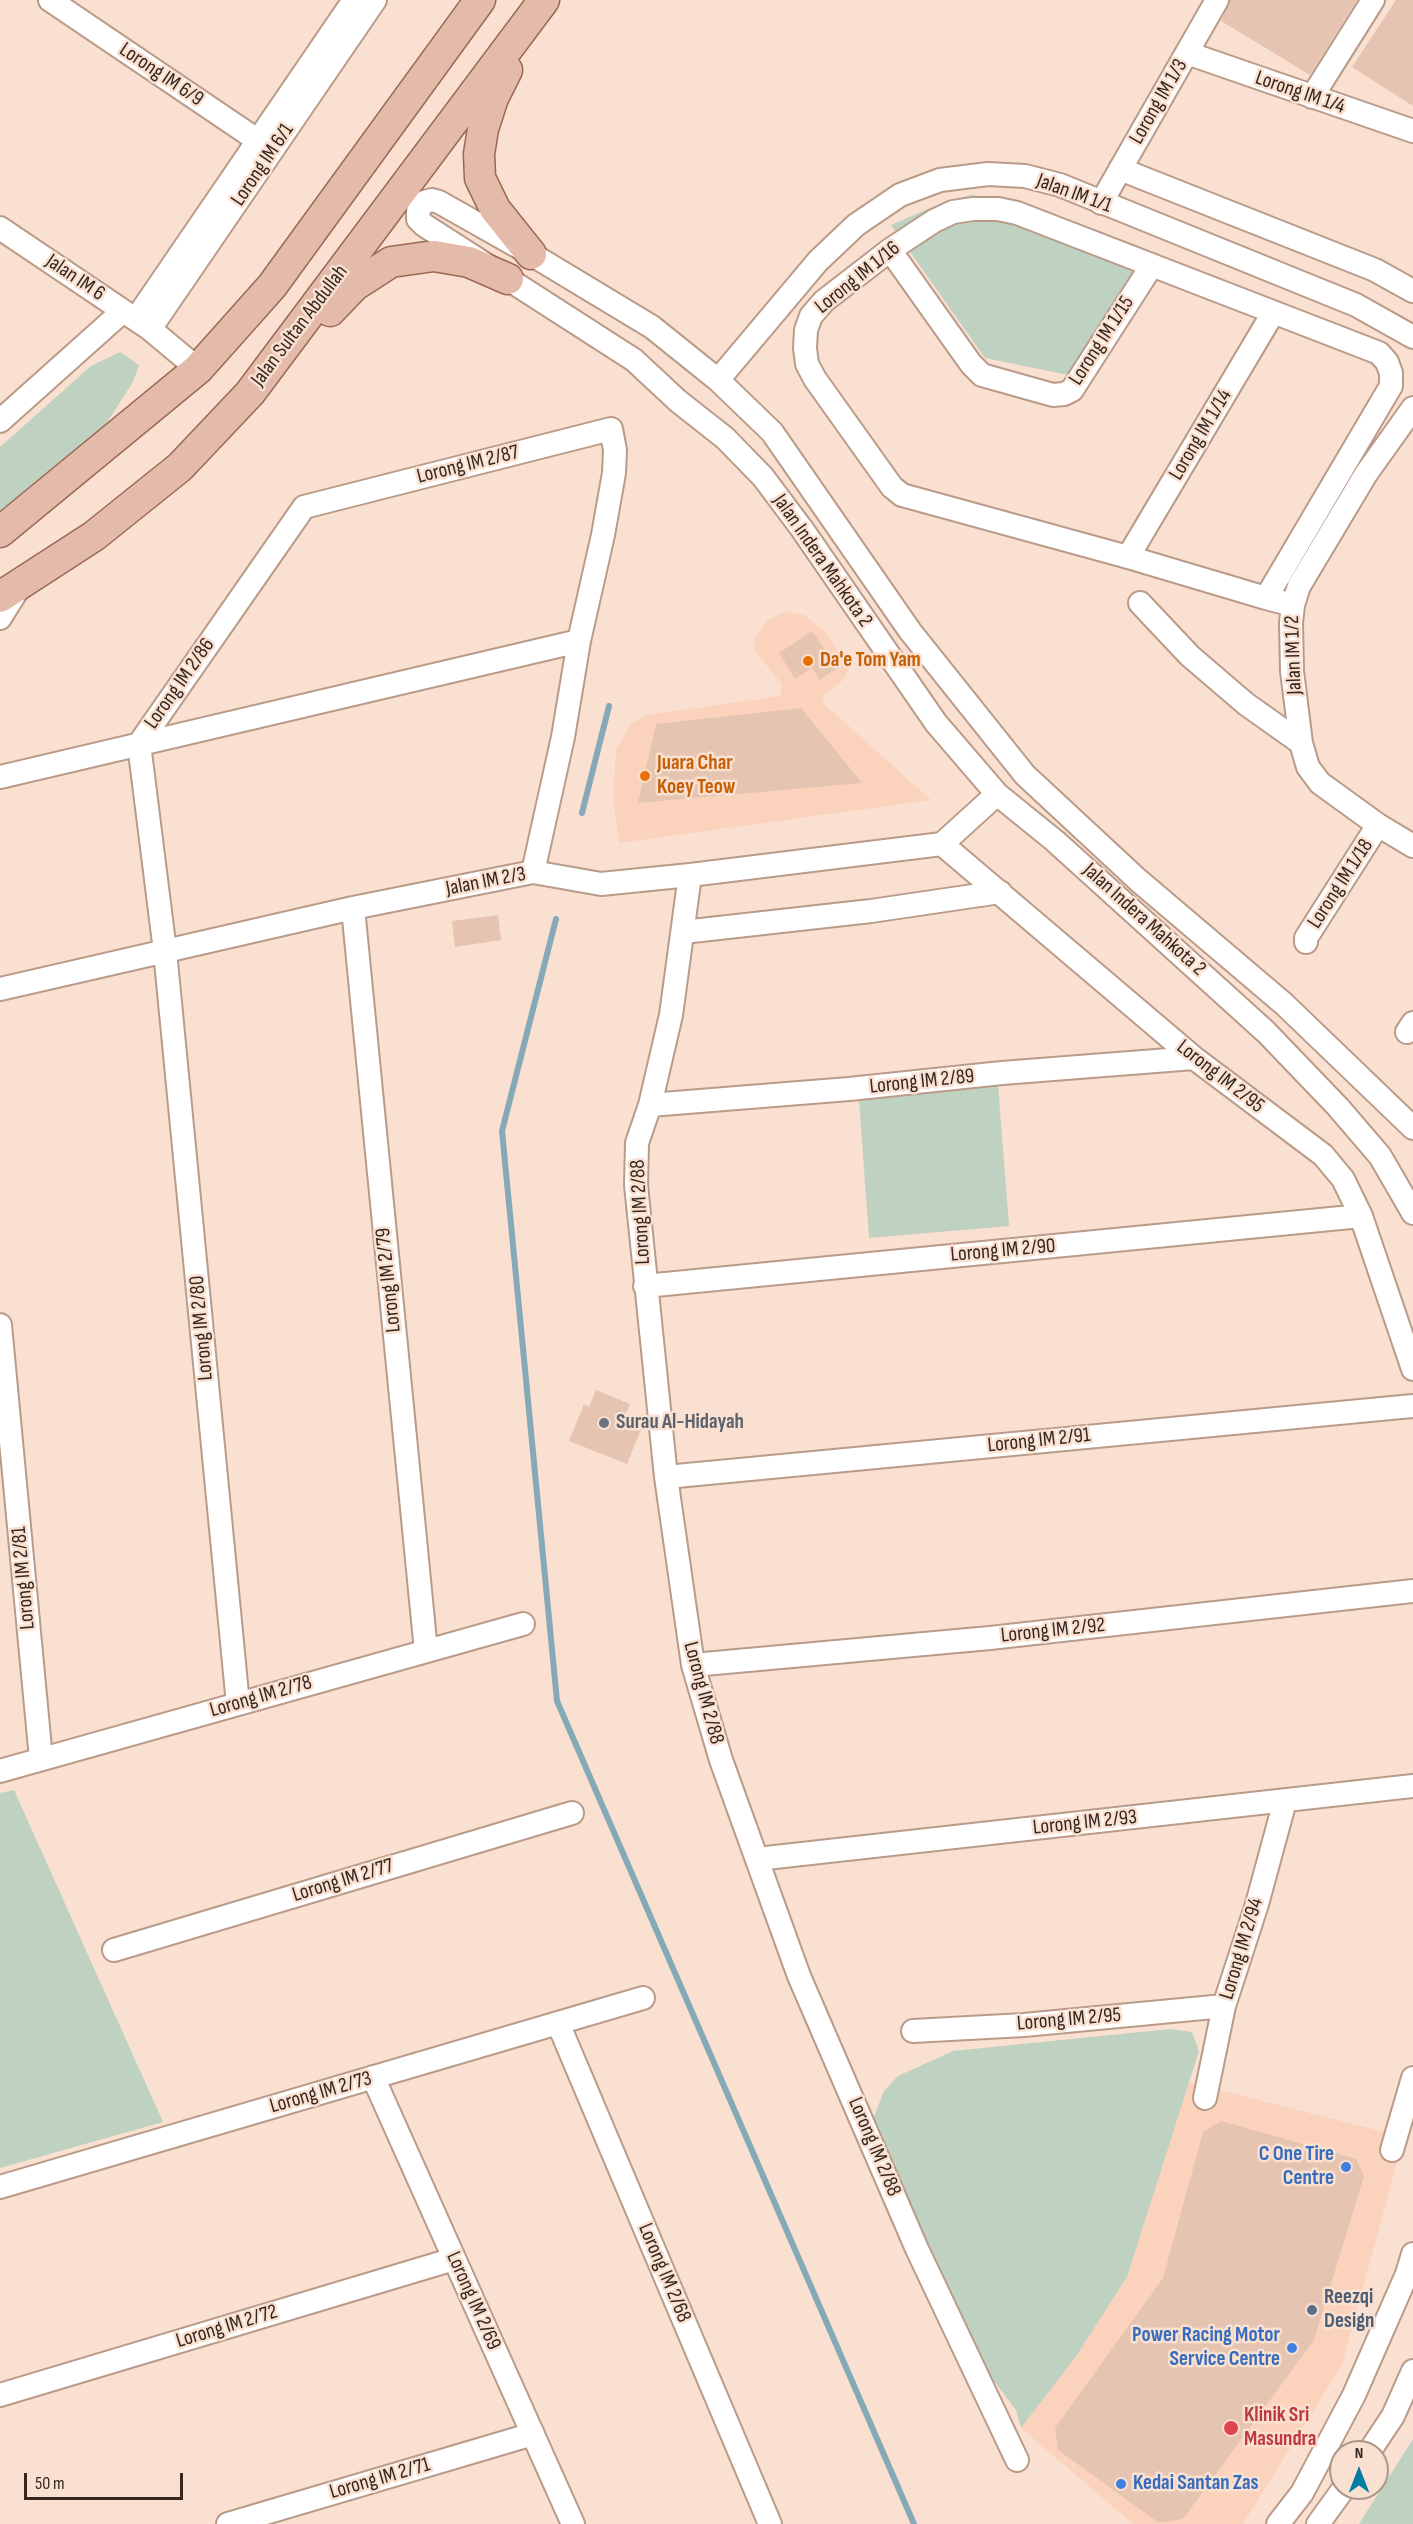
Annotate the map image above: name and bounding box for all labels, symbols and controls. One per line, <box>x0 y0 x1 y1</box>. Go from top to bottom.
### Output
street label: Lorong IM 6/9 <box>114 38 208 112</box>
street label: Lorong IM 1/3 <box>1125 55 1193 149</box>
street label: Lorong IM 1/4 <box>1252 66 1348 120</box>
street label: Lorong IM 6/1 <box>226 119 300 211</box>
street label: Jalan IM 1/1 <box>1033 169 1115 219</box>
street label: Lorong IM 1/16 <box>811 236 905 320</box>
street label: Jalan IM 6 <box>41 249 109 307</box>
street label: Jalan Sultan Abdullah <box>246 260 354 392</box>
street label: Lorong IM 1/15 <box>1064 292 1140 390</box>
street label: Lorong IM 1/14 <box>1164 385 1238 485</box>
street label: Lorong IM 2/87 <box>414 440 522 490</box>
street label: Jalan Indera Mahkota 2 <box>767 490 877 632</box>
street label: Jalan IM 1/2 <box>1280 615 1308 695</box>
street label: Lorong IM 2/86 <box>140 634 220 734</box>
place label: Da'e Tom Yam <box>820 648 921 674</box>
marker: Da'e Tom Yam <box>801 654 815 668</box>
place label: Juara Char Koey Teow <box>657 751 736 801</box>
marker: Juara Char Koey Teow <box>638 769 652 783</box>
street label: Lorong IM 1/18 <box>1303 834 1379 934</box>
street label: Jalan Indera Mahkota 2 <box>1077 858 1211 982</box>
street label: Jalan IM 2/3 <box>444 862 528 902</box>
street label: Lorong IM 2/95 <box>1171 1035 1269 1119</box>
street label: Lorong IM 2/89 <box>868 1064 976 1100</box>
street label: Lorong IM 2/88 <box>626 1159 656 1265</box>
street label: Lorong IM 2/79 <box>371 1226 407 1334</box>
street label: Lorong IM 2/90 <box>949 1234 1057 1268</box>
street label: Lorong IM 2/80 <box>185 1275 219 1381</box>
place label: Surau Al-Hidayah <box>616 1410 744 1436</box>
marker: Surau Al-Hidayah <box>597 1416 611 1430</box>
street label: Lorong IM 2/91 <box>986 1423 1092 1459</box>
street label: Lorong IM 2/81 <box>7 1526 41 1630</box>
street label: Lorong IM 2/92 <box>1000 1613 1106 1649</box>
street label: Lorong IM 2/88 <box>677 1639 729 1747</box>
street label: Lorong IM 2/78 <box>207 1670 315 1724</box>
street label: Lorong IM 2/93 <box>1032 1805 1138 1841</box>
street label: Lorong IM 2/77 <box>289 1854 397 1908</box>
street label: Lorong IM 2/94 <box>1215 1895 1269 2003</box>
street label: Lorong IM 2/95 <box>1016 2003 1122 2037</box>
street label: Lorong IM 2/73 <box>267 2066 375 2120</box>
street label: Lorong IM 2/88 <box>842 2094 906 2200</box>
place label: C One Tire Centre <box>1259 2142 1334 2192</box>
marker: C One Tire Centre <box>1339 2160 1353 2174</box>
street label: Lorong IM 2/68 <box>632 2220 696 2326</box>
street label: Lorong IM 2/69 <box>440 2248 506 2354</box>
place label: Reezqi Design <box>1324 2285 1374 2335</box>
street label: Lorong IM 2/72 <box>173 2300 281 2354</box>
marker: Reezqi Design <box>1305 2303 1319 2317</box>
place label: Power Racing Motor Service Centre <box>1132 2323 1280 2373</box>
marker: Power Racing Motor Service Centre <box>1285 2341 1299 2355</box>
place label: Klinik Sri Masundra <box>1244 2403 1316 2453</box>
marker: Klinik Sri Masundra <box>1222 2419 1240 2437</box>
north arrow <box>1329 2440 1389 2500</box>
text: N <box>1355 2444 1363 2463</box>
street label: Lorong IM 2/71 <box>327 2453 433 2505</box>
scale bar <box>27 2461 186 2499</box>
place label: Kedai Santan Zas <box>1133 2471 1259 2497</box>
text: 50 m <box>35 2473 65 2494</box>
marker: Kedai Santan Zas <box>1114 2477 1128 2491</box>

